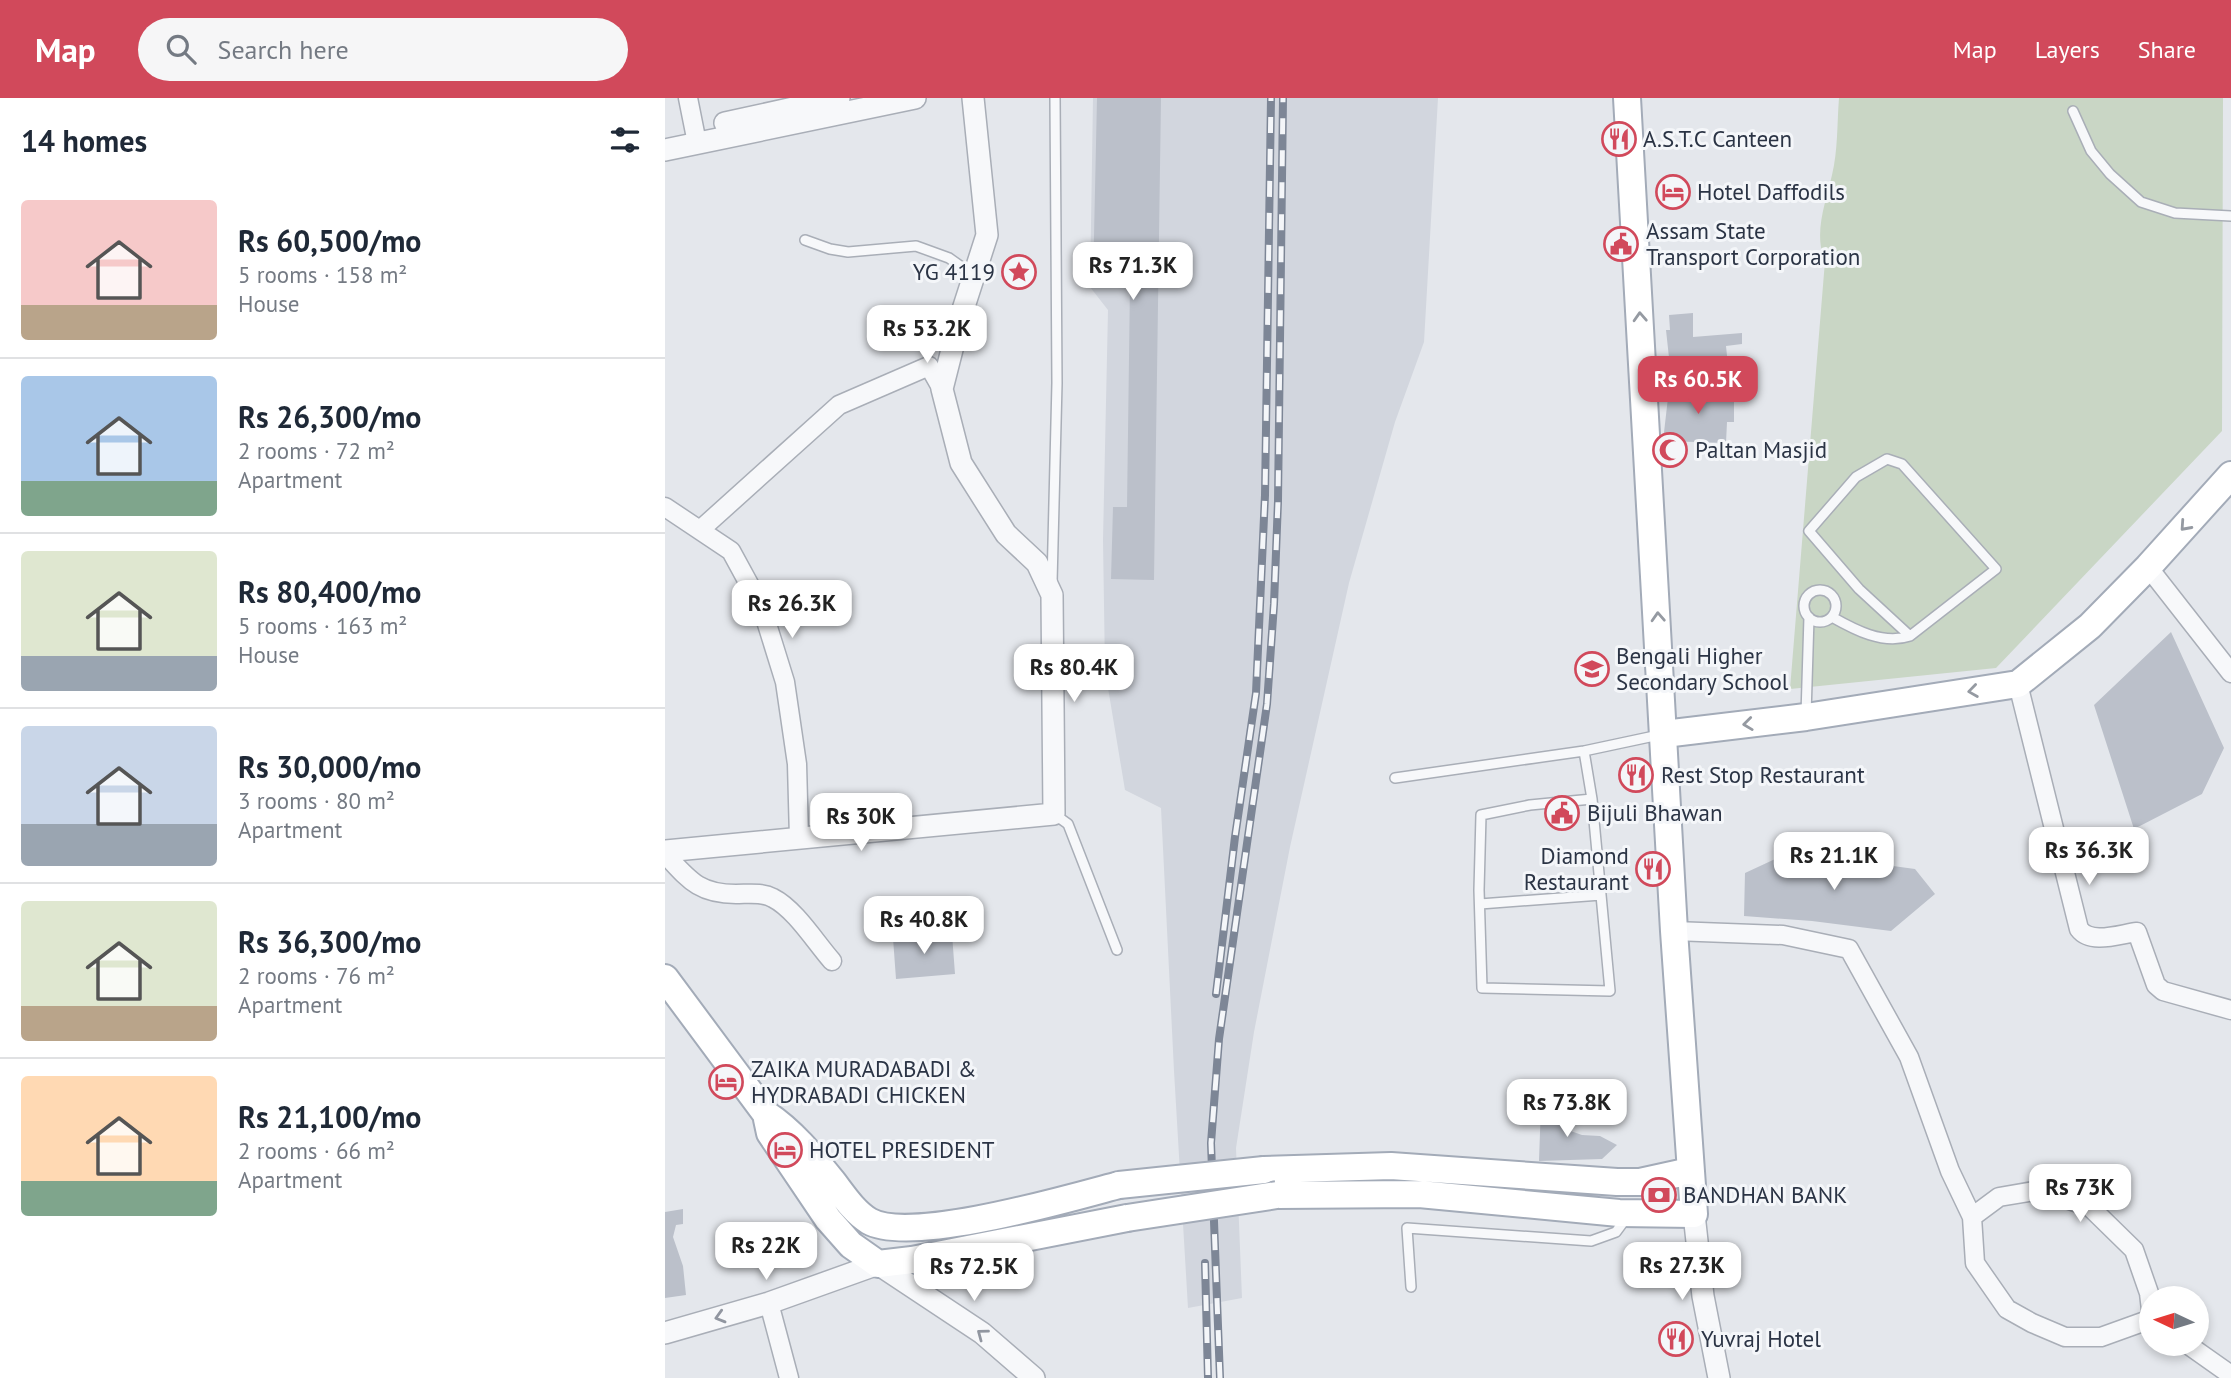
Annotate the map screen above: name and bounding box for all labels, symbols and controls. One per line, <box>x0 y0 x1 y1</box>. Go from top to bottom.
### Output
search box <box>138 18 628 81</box>
text: Map <box>35 28 96 71</box>
icon: search <box>162 30 200 68</box>
text: Search here <box>218 33 349 66</box>
text: Map <box>1953 34 1997 65</box>
text: Layers <box>2035 34 2100 65</box>
text: Share <box>2138 34 2196 65</box>
restaurant icon: A.S.T.C Canteen <box>1600 120 1638 158</box>
text: 14 homes <box>21 121 147 160</box>
icon: filters <box>606 121 644 159</box>
place label: A.S.T.C Canteen <box>1643 124 1792 153</box>
hotel icon: Hotel Daffodils <box>1654 173 1692 211</box>
place label: Hotel Daffodils <box>1697 177 1845 206</box>
place label: Assam State Transport Corporation <box>1646 216 1860 271</box>
text: Rs 60,500/mo <box>238 221 421 260</box>
public building icon: Assam State Transport Corporation <box>1602 225 1640 263</box>
icon: home <box>77 228 161 312</box>
pin: Rs 71.3K <box>1061 242 1205 302</box>
text: Rs 71.3K <box>1089 250 1177 279</box>
place icon: YG 4119 <box>1000 253 1038 291</box>
place label: YG 4119 <box>913 257 995 286</box>
text: 5 rooms · 158 m² <box>238 260 407 289</box>
text: House <box>238 289 300 318</box>
pin: Rs 53.2K <box>855 306 999 365</box>
one-way arrow <box>1633 311 1648 322</box>
text: Rs 53.2K <box>883 313 971 342</box>
pin: Rs 60.5K <box>1626 356 1770 416</box>
text: Rs 60.5K <box>1654 364 1742 393</box>
text: Rs 26,300/mo <box>238 397 421 436</box>
icon: home <box>77 404 161 488</box>
mosque icon: Paltan Masjid <box>1651 431 1689 469</box>
place label: Paltan Masjid <box>1695 435 1827 464</box>
text: 2 rooms · 72 m² <box>238 436 395 465</box>
text: Apartment <box>238 465 342 494</box>
one-way arrow <box>2181 518 2194 531</box>
text: Rs 80,400/mo <box>238 572 421 611</box>
icon: home <box>77 579 161 663</box>
pin: Rs 26.3K <box>720 580 864 640</box>
text: Rs 26.3K <box>748 588 836 617</box>
text: 5 rooms · 163 m² <box>238 611 407 640</box>
one-way arrow <box>1650 611 1665 622</box>
text: House <box>238 640 300 669</box>
place label: Bengali Higher Secondary School <box>1616 641 1789 696</box>
pin: Rs 80.4K <box>1002 644 1146 704</box>
school or university icon: Bengali Higher Secondary School <box>1573 650 1611 688</box>
text: Rs 80.4K <box>1030 652 1118 681</box>
one-way arrow <box>1967 683 1979 698</box>
one-way arrow <box>1742 716 1753 731</box>
text: Rs 30,000/mo <box>238 747 421 786</box>
icon: home <box>77 754 161 838</box>
restaurant icon: Rest Stop Restaurant <box>1617 756 1655 794</box>
place label: Rest Stop Restaurant <box>1661 760 1865 789</box>
text: 3 rooms · 80 m² <box>238 786 395 815</box>
pin: Rs 30K <box>804 794 918 853</box>
public building icon: Bijuli Bhawan <box>1543 794 1581 832</box>
place label: Bijuli Bhawan <box>1587 798 1722 827</box>
text: Rs 30K <box>826 801 896 830</box>
text: Apartment <box>238 815 342 844</box>
pin: Rs 36.3K <box>2017 828 2161 887</box>
pin: Rs 21.1K <box>1762 832 1906 892</box>
text: Rs 36.3K <box>2045 835 2133 864</box>
text: Rs 21.1K <box>1790 840 1878 869</box>
place label: Diamond Restaurant <box>1524 841 1629 896</box>
restaurant icon: Diamond Restaurant <box>1634 850 1672 888</box>
pin: Rs 40.8K <box>852 896 996 956</box>
text: Rs 40.8K <box>880 904 968 933</box>
text: Rs 36,300/mo <box>238 922 421 961</box>
icon: home <box>77 929 161 1013</box>
text: 2 rooms · 76 m² <box>238 961 395 990</box>
text: Apartment <box>238 990 342 1019</box>
place label: ZAIKA MURADABADI & HYDRABADI CHICKEN <box>751 1054 976 1109</box>
hotel icon: ZAIKA MURADABADI & HYDRABADI CHICKEN <box>707 1063 745 1101</box>
pin: Rs 73.8K <box>1495 1080 1639 1139</box>
text: Rs 73.8K <box>1523 1087 1611 1116</box>
text: Rs 21,100/mo <box>238 1097 421 1136</box>
icon: home <box>77 1104 161 1188</box>
hotel icon: HOTEL PRESIDENT <box>766 1131 804 1169</box>
place label: HOTEL PRESIDENT <box>809 1135 995 1164</box>
text: 2 rooms · 66 m² <box>238 1136 395 1165</box>
pin: Rs 73K <box>2023 1164 2137 1224</box>
text: Apartment <box>238 1165 342 1194</box>
text: Rs 73K <box>2045 1172 2115 1201</box>
bank icon: BANDHAN BANK <box>1640 1176 1678 1214</box>
place label: BANDHAN BANK <box>1683 1180 1847 1209</box>
pin: Rs 22K <box>709 1222 823 1282</box>
text: Rs 22K <box>731 1230 801 1259</box>
pin: Rs 27.3K <box>1610 1242 1754 1302</box>
pin: Rs 72.5K <box>902 1244 1046 1303</box>
text: Rs 27.3K <box>1639 1250 1725 1279</box>
text: Rs 72.5K <box>930 1251 1018 1280</box>
north arrow <box>2139 1286 2209 1356</box>
map controls <box>2139 1286 2209 1356</box>
one-way arrow <box>714 1309 726 1324</box>
restaurant icon: Yuvraj Hotel <box>1657 1320 1695 1358</box>
place label: Yuvraj Hotel <box>1701 1324 1821 1353</box>
one-way arrow <box>977 1330 990 1343</box>

